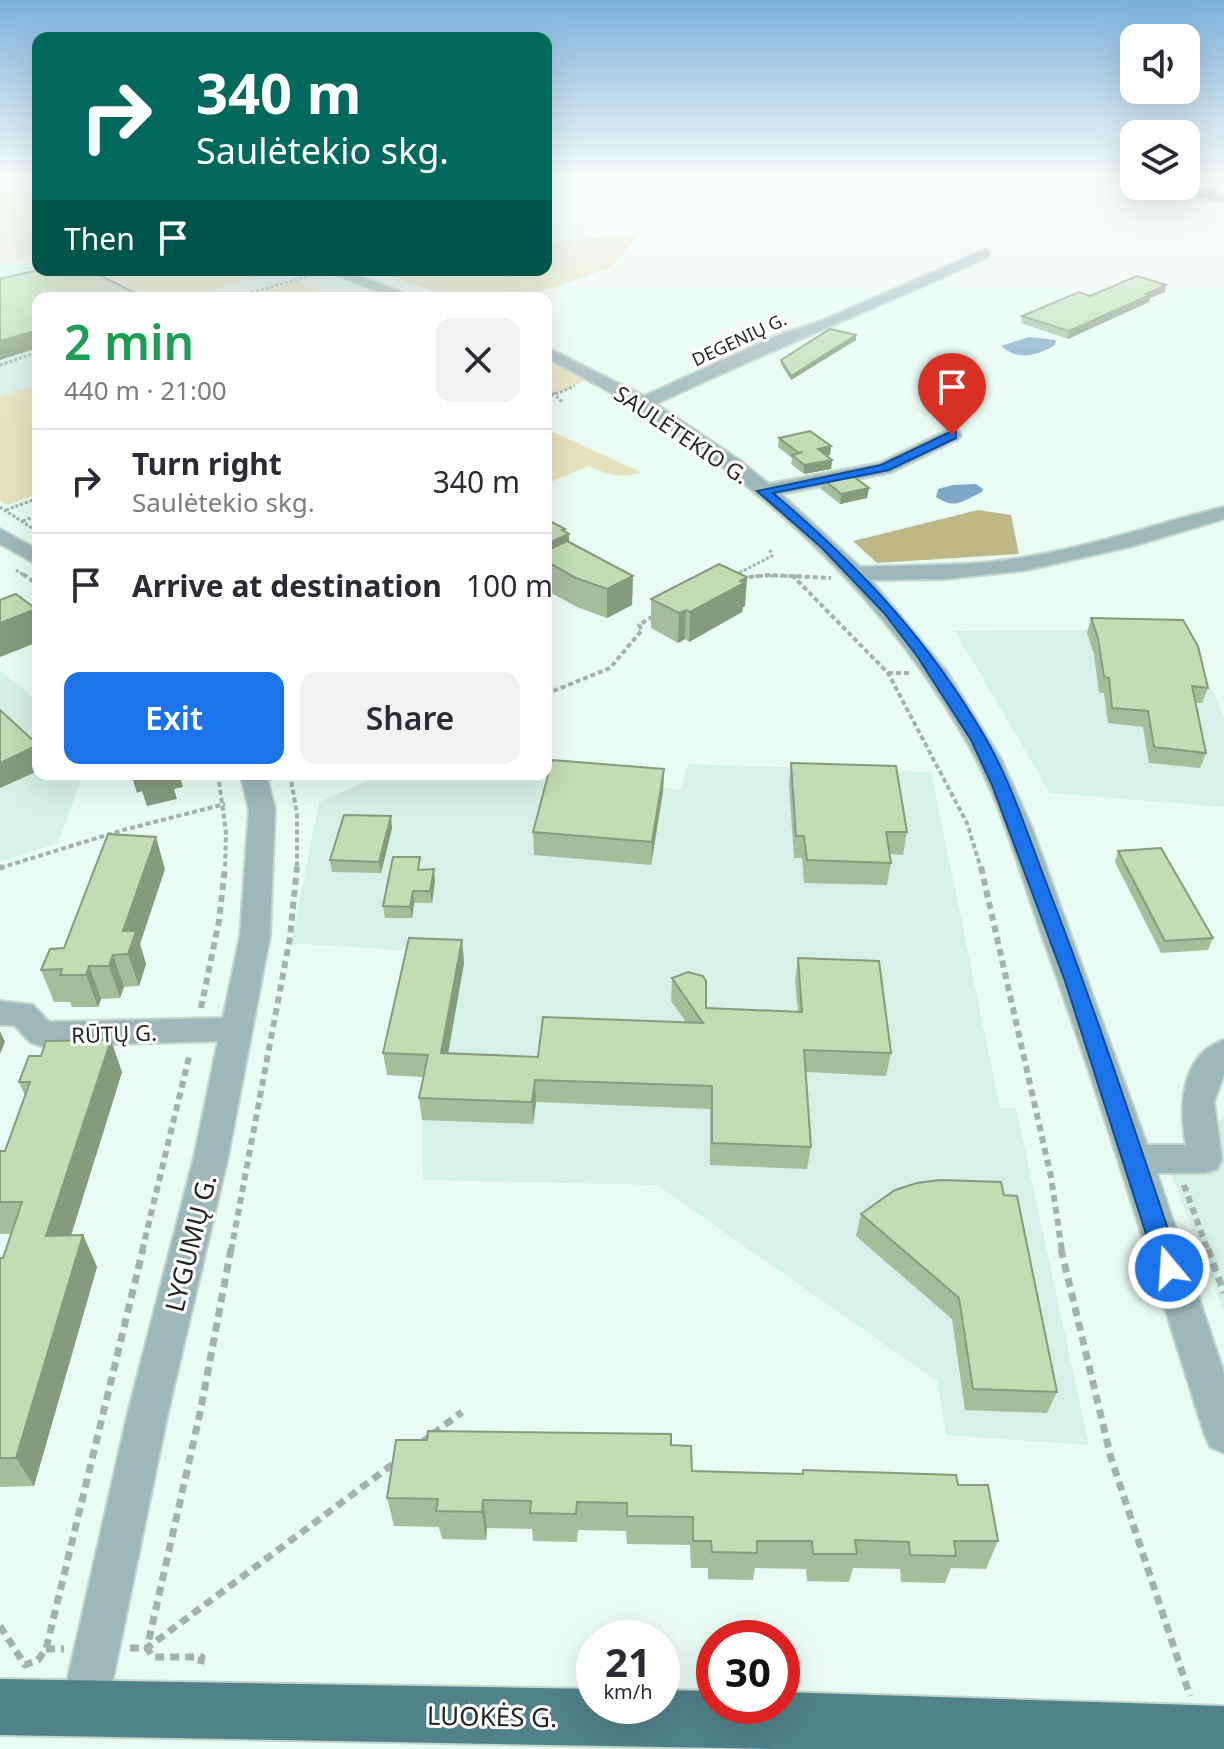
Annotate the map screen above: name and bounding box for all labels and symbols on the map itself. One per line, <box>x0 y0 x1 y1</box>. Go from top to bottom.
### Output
street label: DEGENIŲ G. <box>688 307 790 371</box>
pin <box>918 353 986 435</box>
street label: SAULĖTEKIO G. <box>609 378 755 490</box>
street label: RŪTŲ G. <box>71 1017 157 1049</box>
street label: LYGUMŲ G. <box>156 1171 224 1315</box>
position arrow <box>1127 1226 1211 1310</box>
speed limit sign: 30 <box>696 1620 800 1724</box>
street label: LUOKĖS G. <box>427 1697 557 1735</box>

